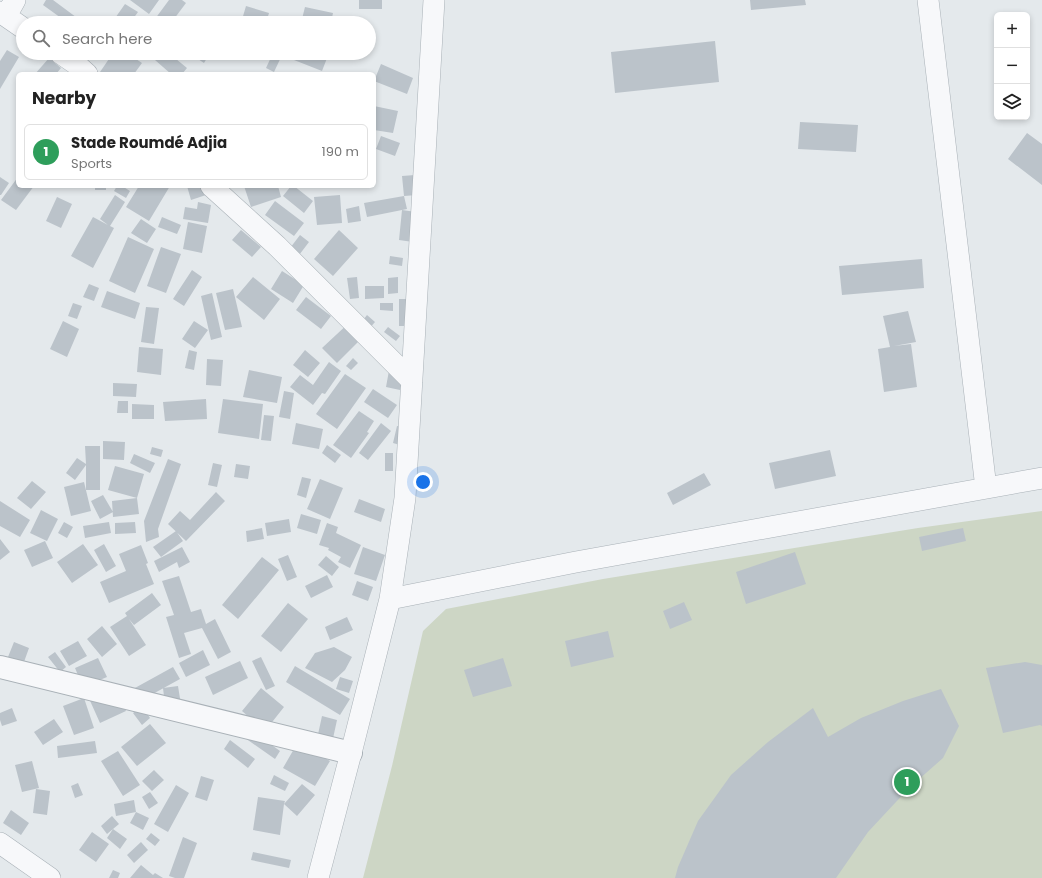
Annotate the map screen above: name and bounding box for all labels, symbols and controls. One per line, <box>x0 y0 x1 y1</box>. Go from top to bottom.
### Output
map controls <box>994 12 1030 120</box>
button: + <box>994 12 1030 48</box>
search box <box>16 16 376 60</box>
icon: search <box>30 27 52 49</box>
text: Search here <box>62 28 152 49</box>
button: − <box>994 48 1030 84</box>
button: layers <box>994 84 1030 120</box>
text: Nearby <box>32 86 96 110</box>
text: Stade Roumdé Adjia <box>71 132 227 153</box>
text: 1 <box>44 142 48 161</box>
text: 190 m <box>322 142 359 161</box>
text: Sports <box>71 154 112 173</box>
your location <box>413 472 433 492</box>
pin: 1 <box>894 767 920 797</box>

